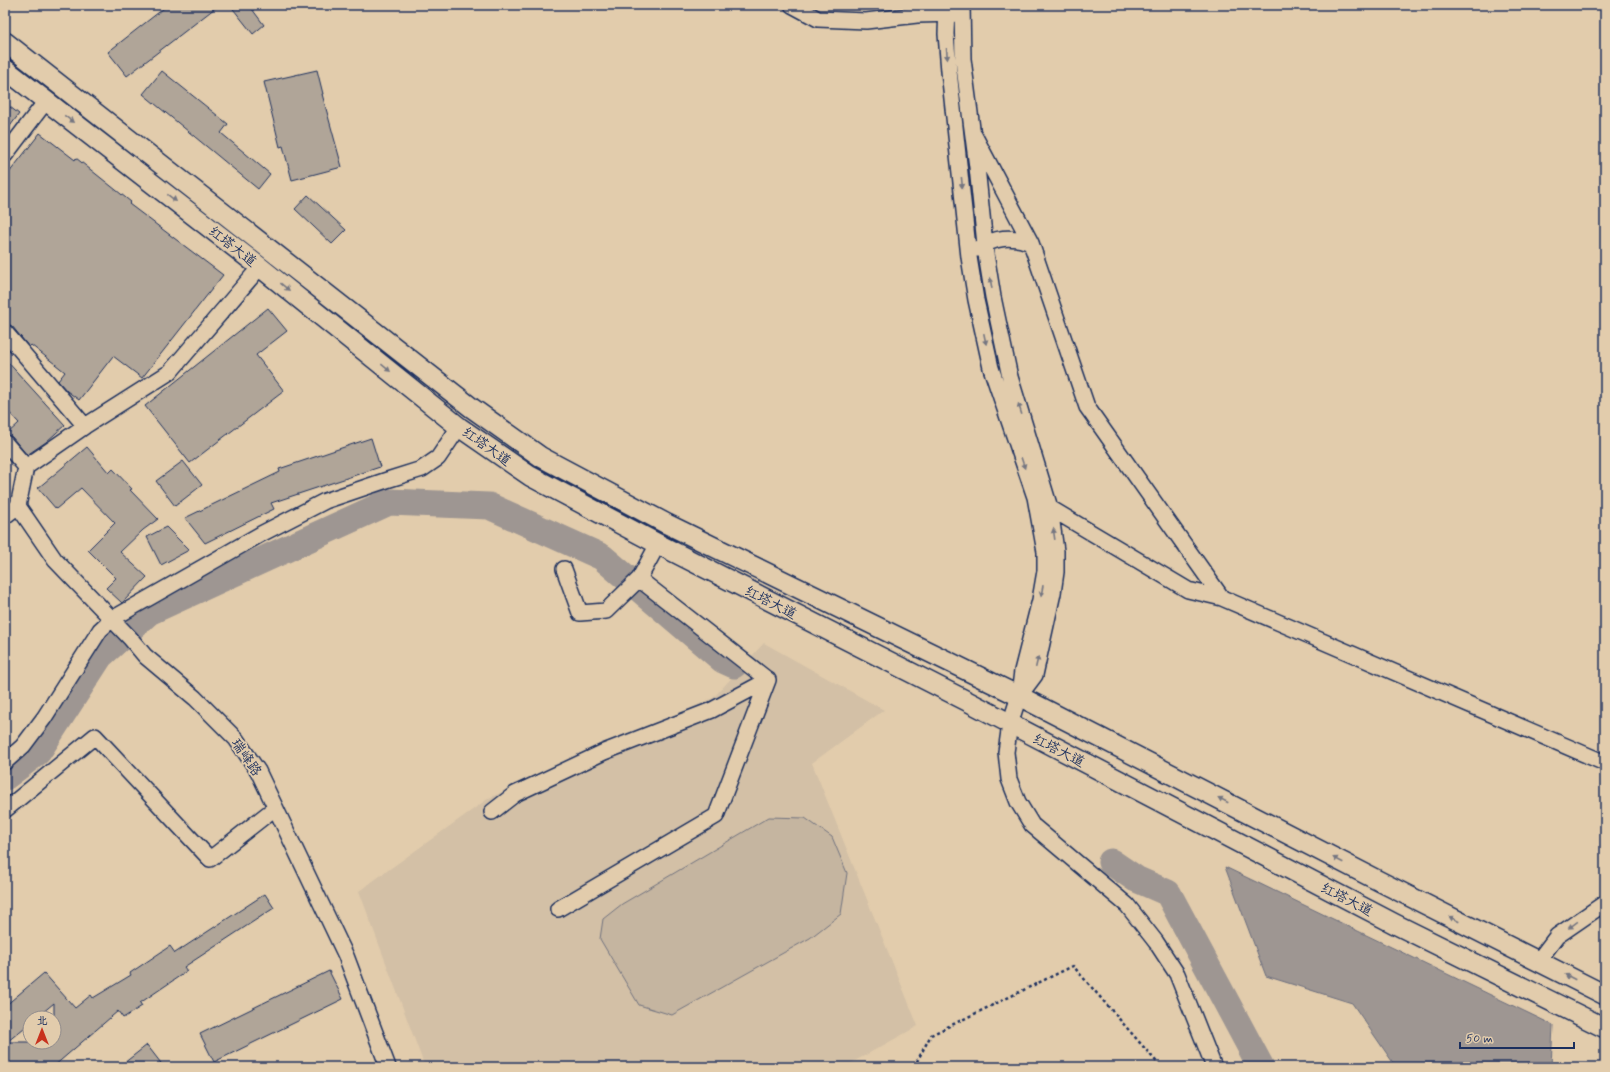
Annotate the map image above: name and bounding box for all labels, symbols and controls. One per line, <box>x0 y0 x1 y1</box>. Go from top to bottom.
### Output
one-way arrow <box>944 47 951 60</box>
one-way arrow <box>63 114 74 123</box>
one-way arrow <box>958 177 965 189</box>
one-way arrow <box>166 193 177 202</box>
street label: 红塔大道 <box>205 222 260 271</box>
one-way arrow <box>988 276 994 289</box>
one-way arrow <box>279 282 290 291</box>
one-way arrow <box>982 333 988 345</box>
one-way arrow <box>381 364 392 373</box>
one-way arrow <box>1017 403 1023 415</box>
street label: 红塔大道 <box>458 423 515 470</box>
one-way arrow <box>1020 457 1026 469</box>
one-way arrow <box>1051 528 1057 540</box>
street label: 红塔大道 <box>742 582 800 624</box>
one-way arrow <box>1039 584 1045 597</box>
one-way arrow <box>1035 656 1041 668</box>
street label: 红塔大道 <box>1030 730 1088 772</box>
street label: 瑞峰路 <box>226 734 265 780</box>
one-way arrow <box>1217 797 1228 804</box>
one-way arrow <box>1332 857 1344 863</box>
street label: 红塔大道 <box>1318 879 1376 921</box>
one-way arrow <box>1448 915 1460 922</box>
one-way arrow <box>1567 921 1578 929</box>
one-way arrow <box>1564 974 1576 980</box>
north arrow <box>22 1010 62 1050</box>
text: 北 <box>37 1014 48 1028</box>
scale bar <box>1460 1024 1574 1050</box>
text: 50 m <box>1466 1031 1493 1047</box>

